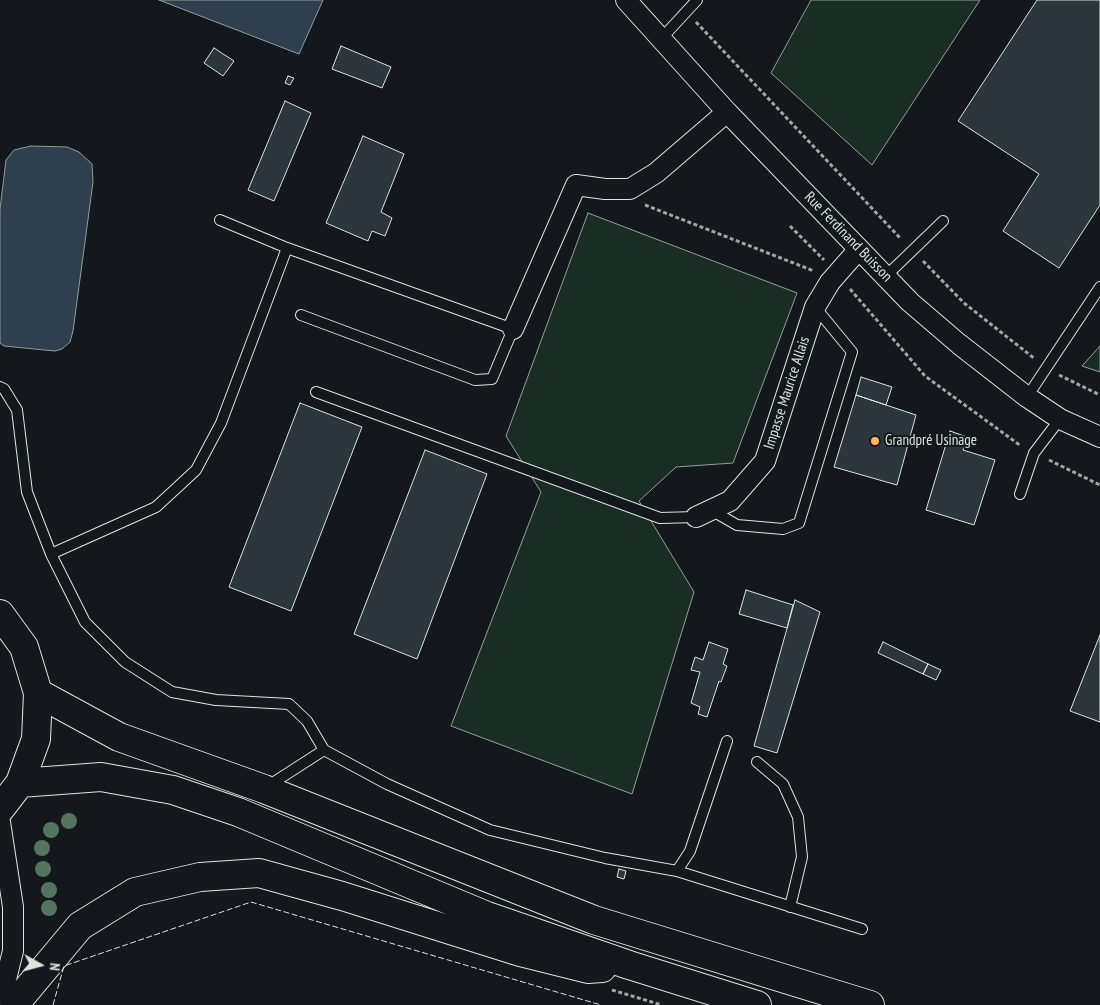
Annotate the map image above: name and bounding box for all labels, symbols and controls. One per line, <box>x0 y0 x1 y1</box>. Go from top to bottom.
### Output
street label: Rue Ferdinand Buisson <box>800 188 896 286</box>
street label: Impasse Maurice Allais <box>760 334 814 452</box>
place label: Grandpré Usinage <box>885 432 977 450</box>
marker: Grandpré Usinage <box>869 435 881 447</box>
north arrow <box>15 940 65 990</box>
text: N <box>45 962 64 972</box>

